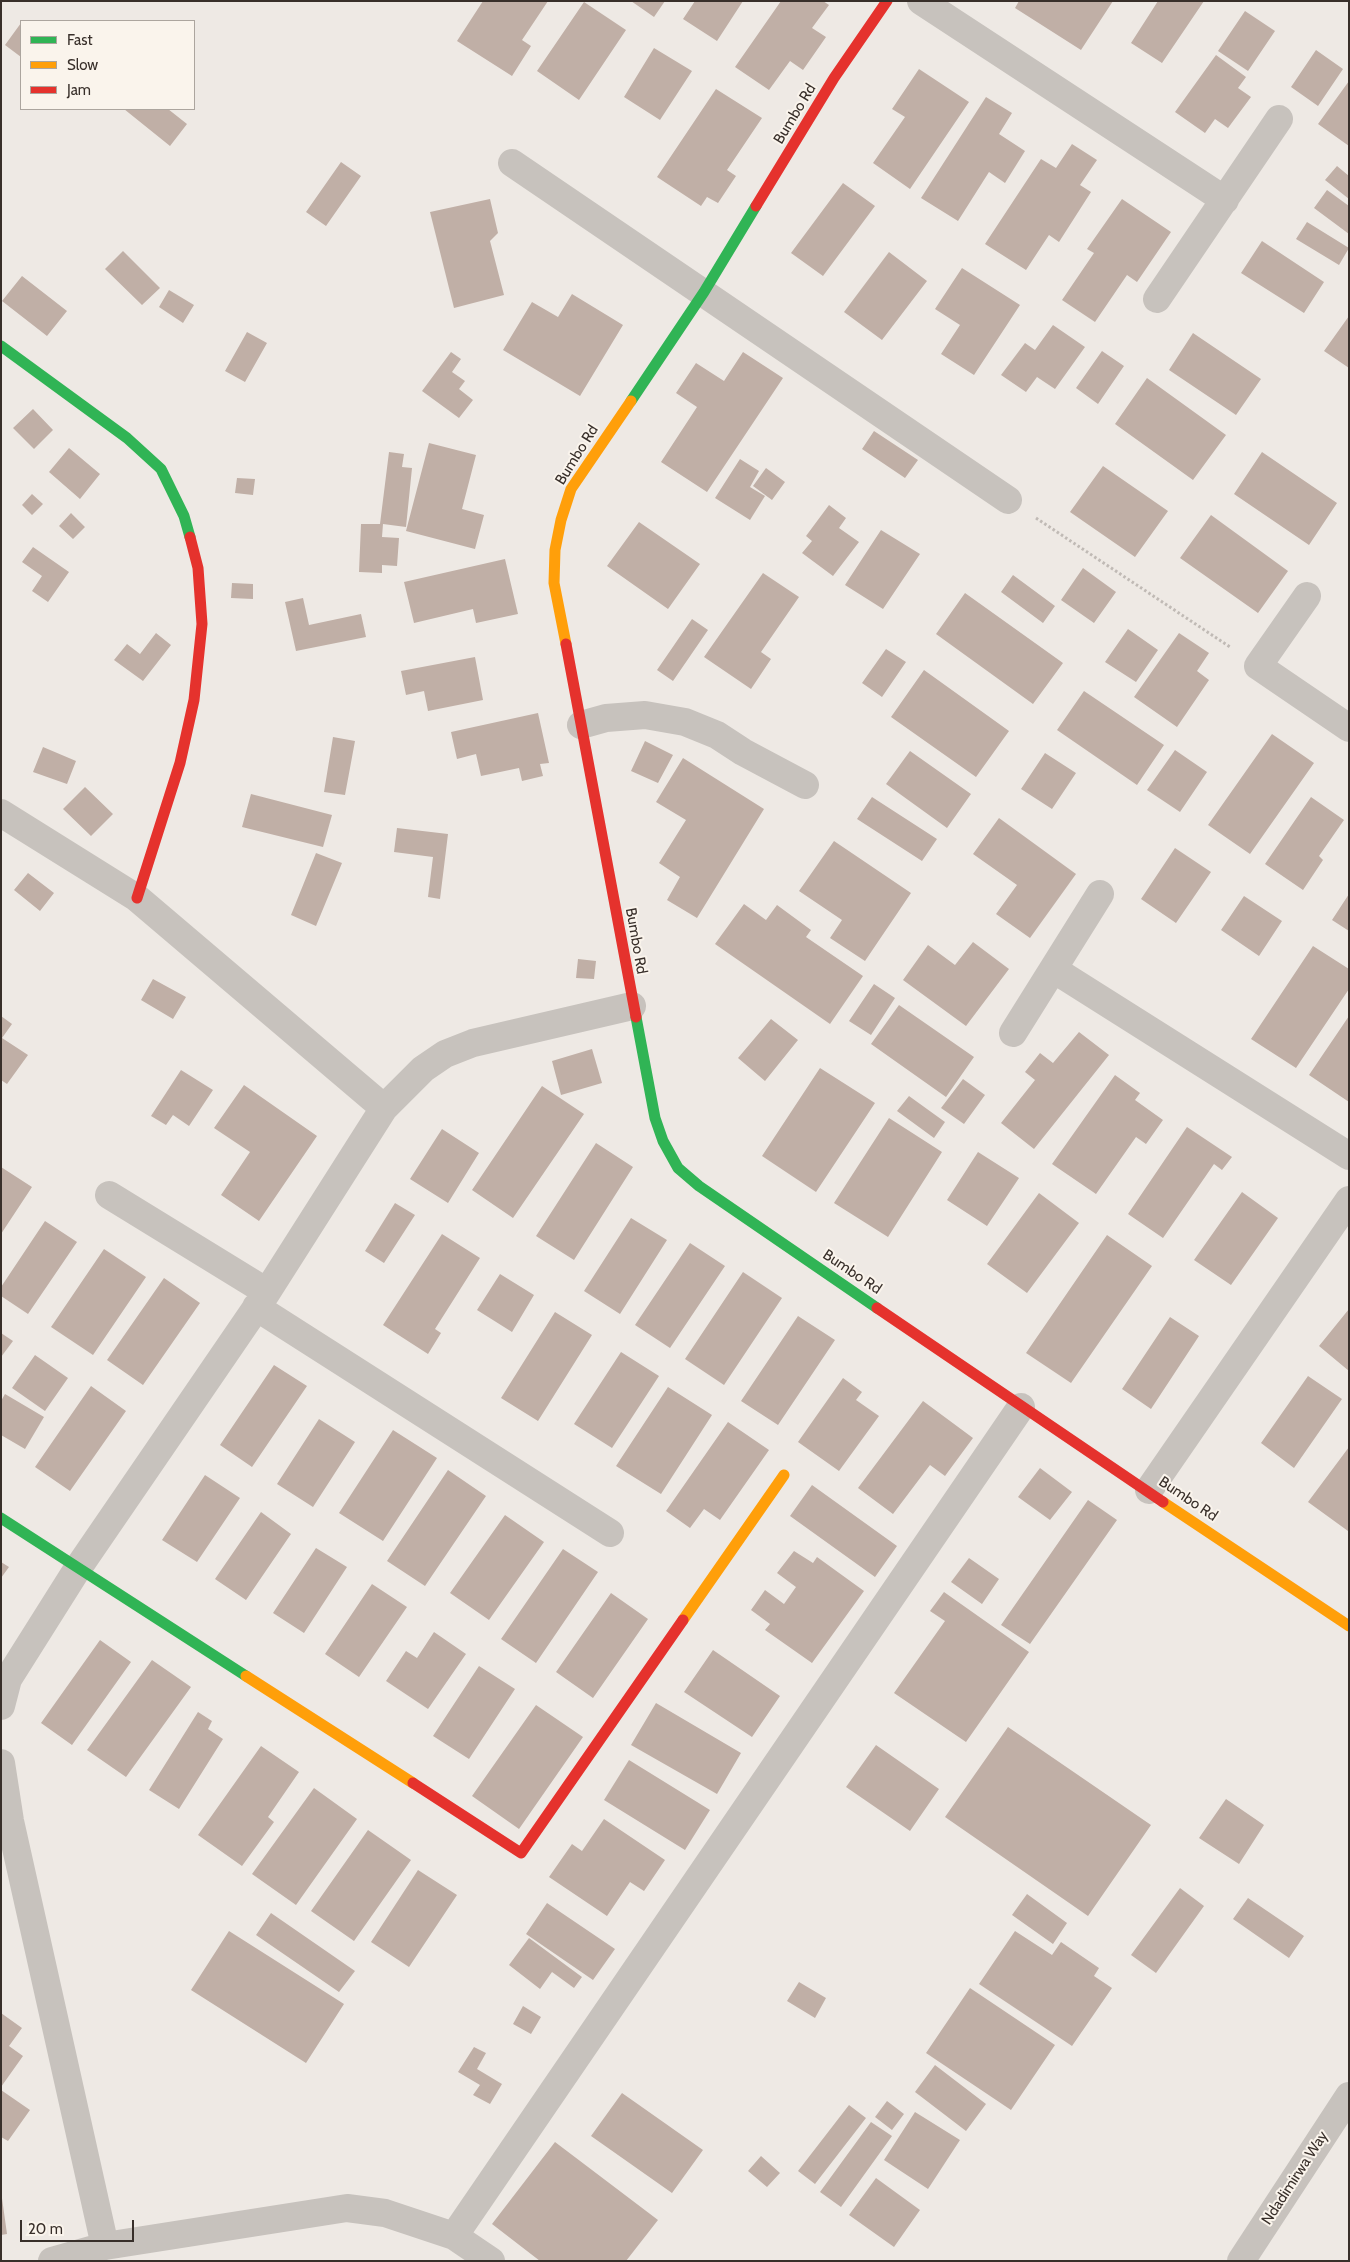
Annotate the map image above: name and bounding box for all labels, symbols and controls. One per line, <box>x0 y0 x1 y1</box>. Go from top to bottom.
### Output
legend <box>20 20 195 110</box>
text: Fast <box>67 31 92 49</box>
text: Slow <box>67 56 98 74</box>
text: Jam <box>67 81 91 99</box>
street label: Bumbo Rd <box>770 81 820 147</box>
street label: Bumbo Rd <box>552 422 602 488</box>
street label: Bumbo Rd <box>621 906 651 976</box>
street label: Bumbo Rd <box>819 1246 885 1298</box>
street label: Bumbo Rd <box>1155 1473 1221 1525</box>
street label: Ndadimirwa Way <box>1258 2128 1332 2228</box>
scale bar <box>22 2210 136 2242</box>
text: 20 m <box>28 2220 63 2238</box>

